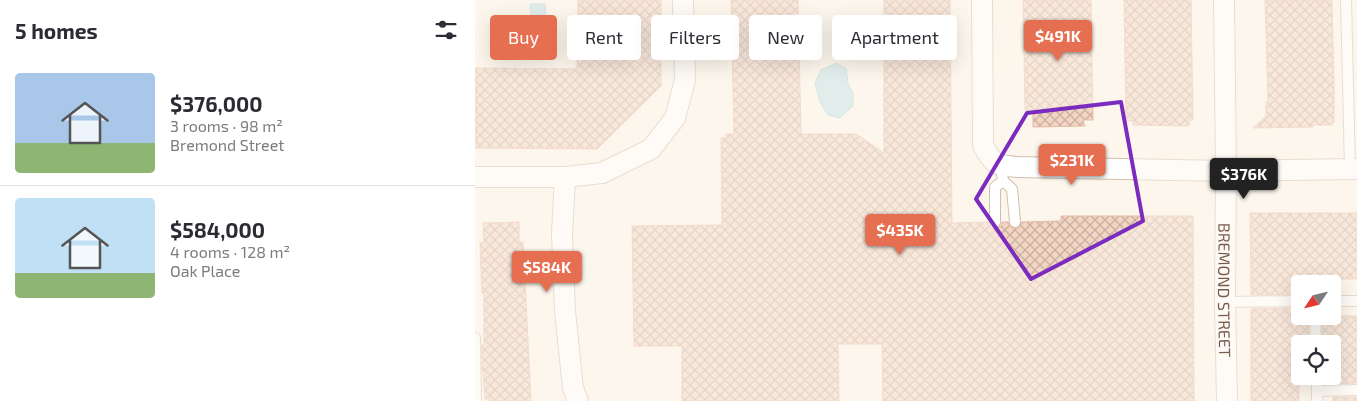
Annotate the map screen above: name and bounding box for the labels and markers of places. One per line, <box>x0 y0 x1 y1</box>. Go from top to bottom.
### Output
pin: $491K <box>1023 20 1093 62</box>
pin: $231K <box>1037 144 1107 186</box>
pin: $376K <box>1209 158 1279 200</box>
pin: $435K <box>865 214 935 256</box>
pin: $584K <box>512 250 582 293</box>

